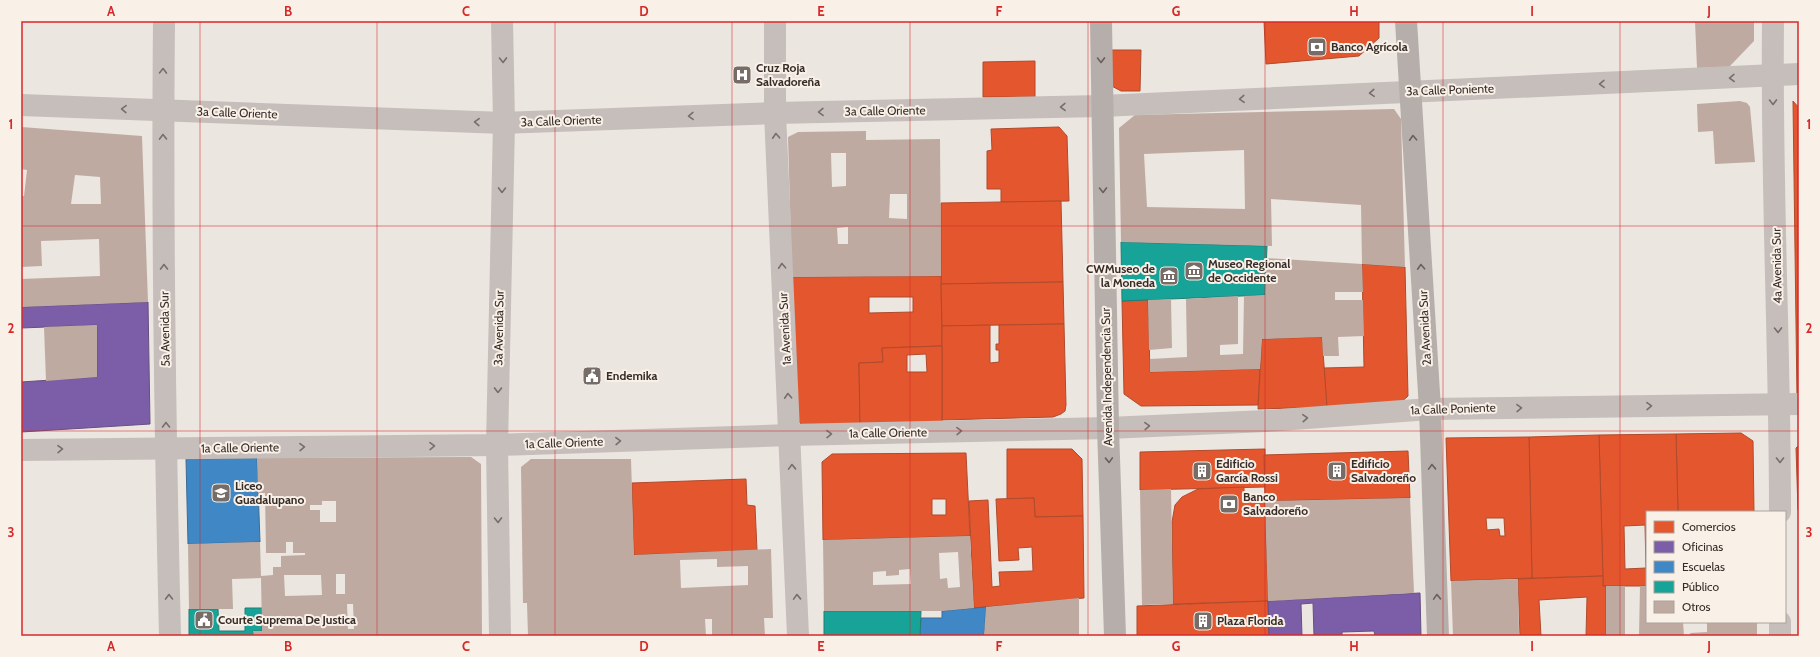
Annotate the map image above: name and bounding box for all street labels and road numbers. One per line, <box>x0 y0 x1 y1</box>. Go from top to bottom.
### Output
street label: 3a Calle Poniente <box>1406 80 1494 99</box>
street label: 3a Calle Oriente <box>844 102 926 119</box>
street label: 3a Calle Oriente <box>196 104 278 121</box>
street label: 3a Calle Oriente <box>520 112 602 129</box>
street label: 4a Avenida Sur <box>1768 228 1785 304</box>
street label: 3a Avenida Sur <box>490 290 507 366</box>
street label: 2a Avenida Sur <box>1415 290 1434 366</box>
street label: 5a Avenida Sur <box>156 291 173 367</box>
street label: 1a Avenida Sur <box>775 292 794 366</box>
street label: Avenida Independencia Sur <box>1098 308 1115 446</box>
street label: 1a Calle Poniente <box>1410 400 1496 417</box>
street label: 1a Calle Oriente <box>849 424 927 441</box>
street label: 1a Calle Oriente <box>525 434 603 451</box>
street label: 1a Calle Oriente <box>201 439 279 456</box>

